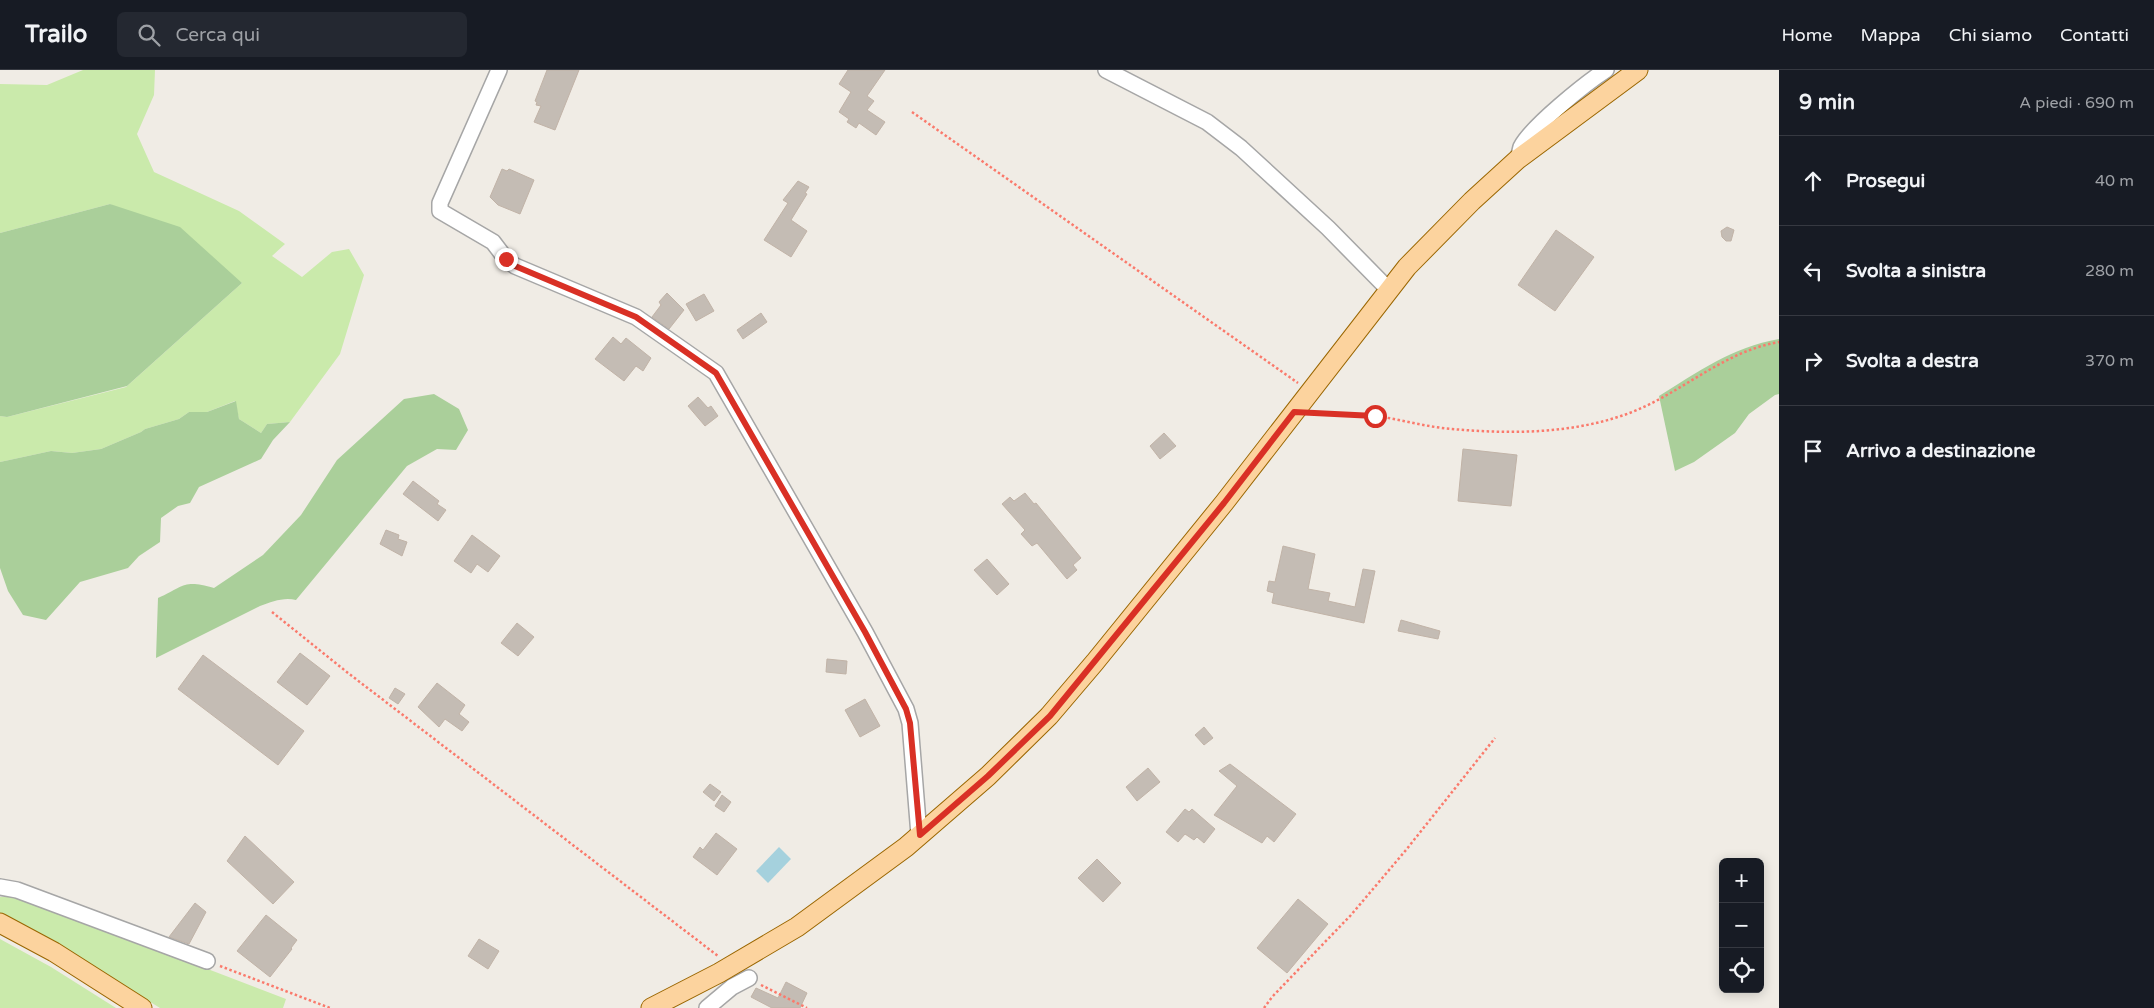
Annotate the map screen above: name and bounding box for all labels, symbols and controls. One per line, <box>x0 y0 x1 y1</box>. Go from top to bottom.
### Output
search box <box>117 12 467 57</box>
text: Trailo <box>25 20 87 49</box>
icon: search <box>135 21 163 49</box>
text: Cerca qui <box>175 24 260 46</box>
text: Home <box>1781 24 1832 46</box>
text: Mappa <box>1860 24 1921 46</box>
text: Chi siamo <box>1949 24 2032 46</box>
text: Contatti <box>2060 24 2129 46</box>
text: 9 min <box>1799 90 1855 115</box>
text: A piedi · 690 m <box>2019 93 2134 113</box>
icon: ahead <box>1799 167 1827 195</box>
text: Prosegui <box>1846 170 1925 192</box>
text: 40 m <box>2095 171 2134 191</box>
route end <box>495 248 518 271</box>
icon: left <box>1799 257 1827 285</box>
text: Svolta a sinistra <box>1846 260 1986 282</box>
text: 280 m <box>2085 261 2134 281</box>
icon: right <box>1799 347 1827 375</box>
text: Svolta a destra <box>1846 350 1979 372</box>
text: 370 m <box>2085 351 2134 371</box>
route start <box>1364 405 1387 428</box>
icon: arrive <box>1799 437 1827 465</box>
text: Arrivo a destinazione <box>1846 440 2036 462</box>
map controls <box>1719 858 1764 993</box>
button: + <box>1719 858 1764 903</box>
button: − <box>1719 903 1764 948</box>
button: locate <box>1719 948 1764 993</box>

